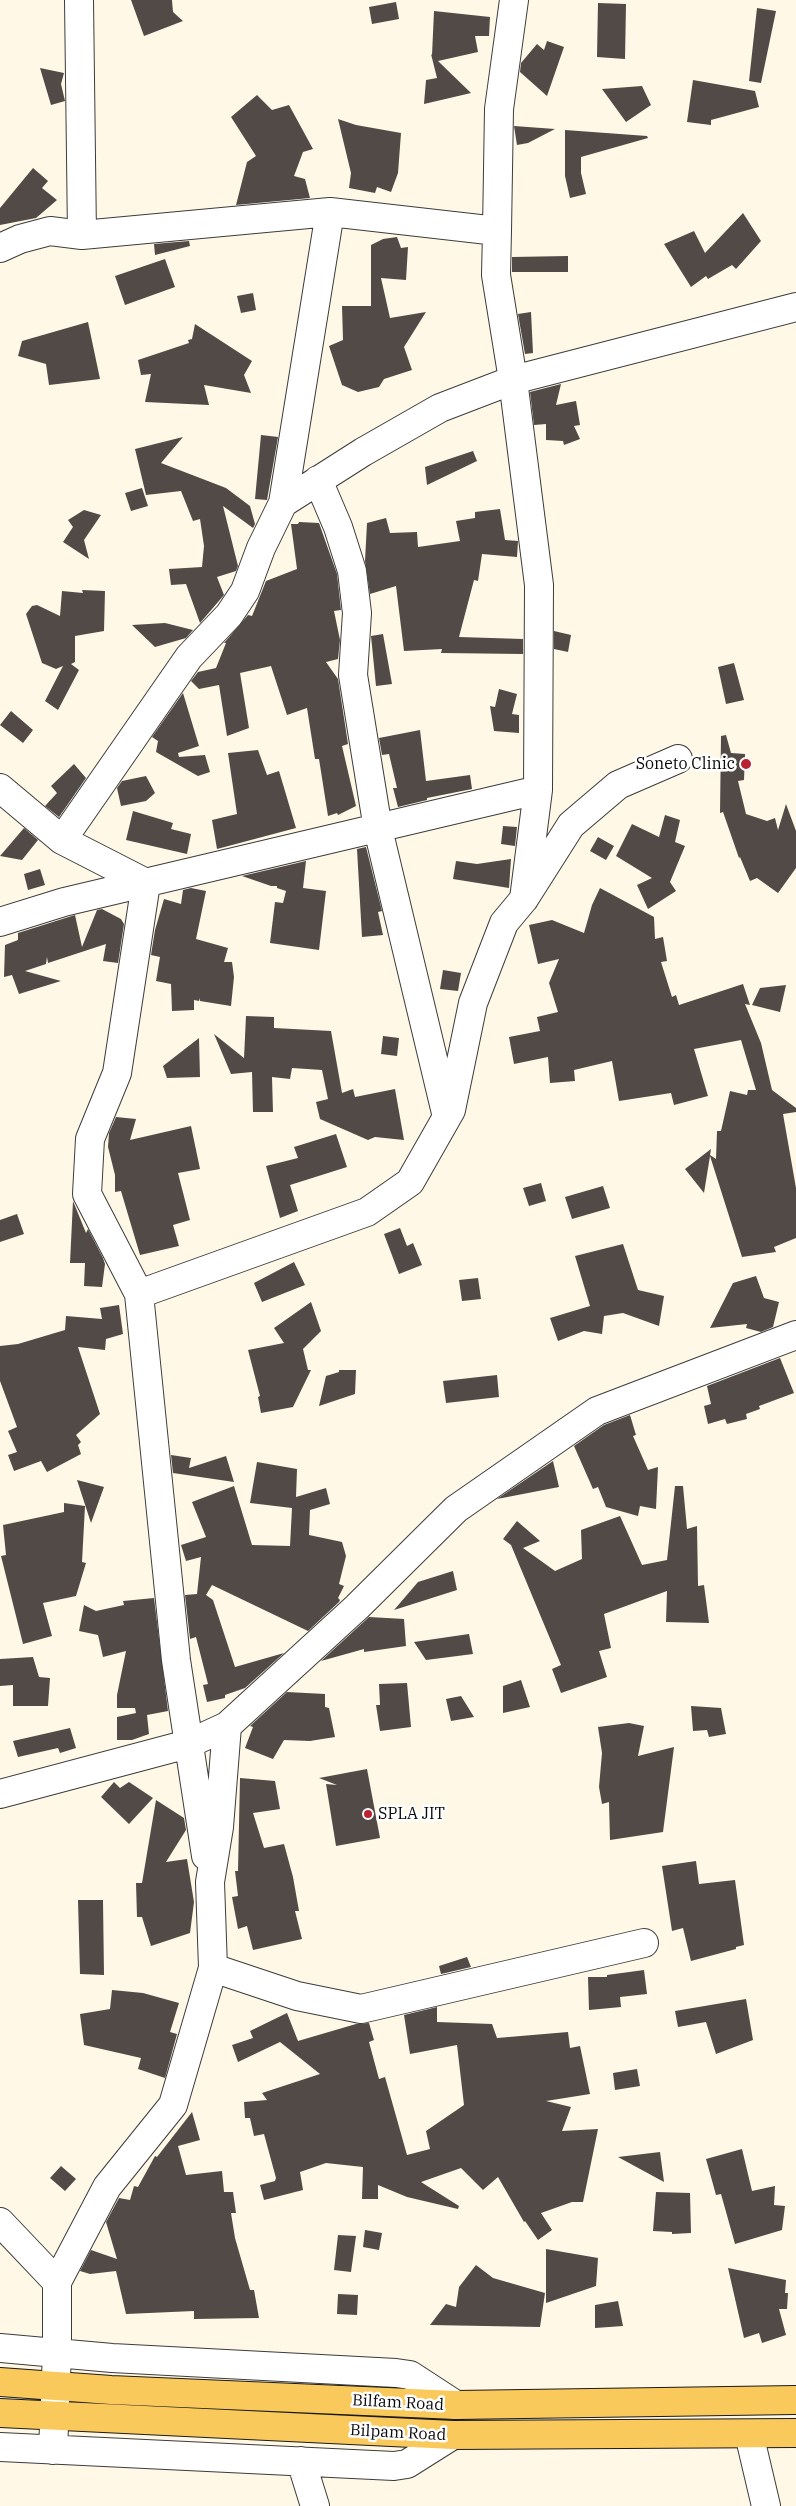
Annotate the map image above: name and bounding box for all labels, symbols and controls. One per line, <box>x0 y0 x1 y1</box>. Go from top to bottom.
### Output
place label: Soneto Clinic <box>636 754 735 774</box>
marker: Soneto Clinic <box>739 757 753 771</box>
place label: SPLA JIT <box>378 1804 445 1824</box>
marker: SPLA JIT <box>362 1808 374 1820</box>
street label: Bilfam Road <box>352 2391 444 2415</box>
street label: Bilpam Road <box>349 2421 447 2445</box>

